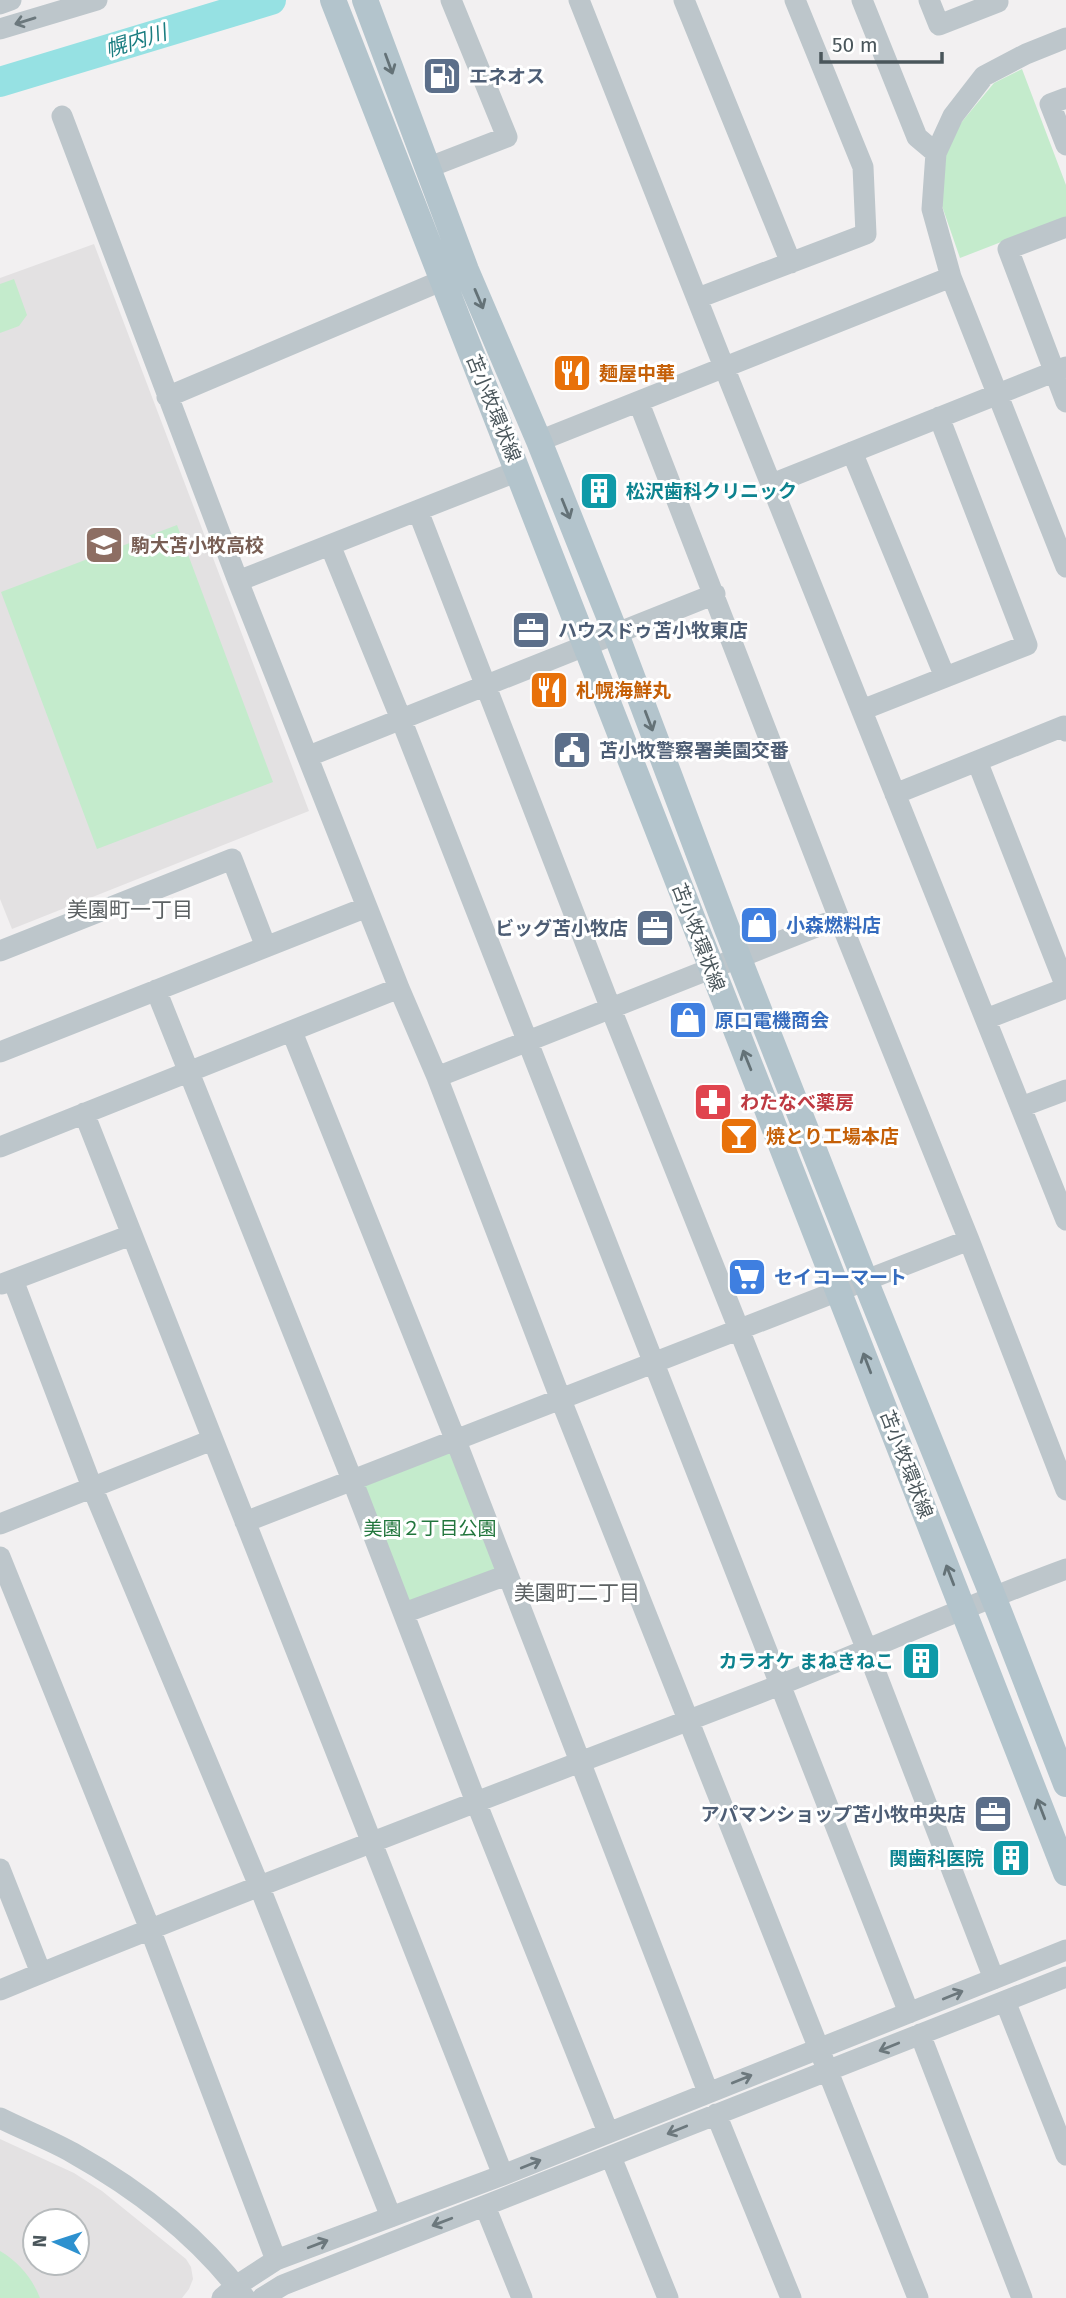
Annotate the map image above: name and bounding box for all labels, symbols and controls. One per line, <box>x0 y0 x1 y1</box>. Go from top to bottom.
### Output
one-way arrow <box>14 16 36 29</box>
water label: 幌内川 <box>102 19 172 63</box>
scale bar <box>821 21 942 65</box>
text: 50 m <box>832 32 878 58</box>
one-way arrow <box>384 53 396 75</box>
fuel station icon: エネオス <box>421 55 463 97</box>
place label: エネオス <box>469 65 545 88</box>
one-way arrow <box>473 288 486 310</box>
street label: 苫小牧環状線 <box>462 351 526 465</box>
restaurant icon: 麺屋中華 <box>551 352 593 394</box>
place label: 麺屋中華 <box>599 362 675 385</box>
building icon: 松沢歯科クリニック <box>578 470 620 512</box>
place label: 松沢歯科クリニック <box>626 480 797 503</box>
one-way arrow <box>561 498 574 520</box>
school or university icon: 駒大苫小牧高校 <box>83 524 125 566</box>
place label: 駒大苫小牧高校 <box>131 534 264 557</box>
office icon: ハウスドゥ苫小牧東店 <box>510 609 552 651</box>
place label: ハウスドゥ苫小牧東店 <box>558 619 748 642</box>
restaurant icon: 札幌海鮮丸 <box>528 669 570 711</box>
place label: 札幌海鮮丸 <box>576 679 671 702</box>
one-way arrow <box>644 710 657 732</box>
public building icon: 苫小牧警察署美園交番 <box>551 729 593 771</box>
place label: 苫小牧警察署美園交番 <box>599 739 789 762</box>
street label: 苫小牧環状線 <box>667 880 730 995</box>
district label: 美園町一丁目 <box>67 897 193 923</box>
shop icon: 小森燃料店 <box>738 904 780 946</box>
office icon: ビッグ苫小牧店 <box>634 907 676 949</box>
place label: 小森燃料店 <box>786 914 881 937</box>
place label: ビッグ苫小牧店 <box>495 917 628 940</box>
shop icon: 原口電機商会 <box>667 999 709 1041</box>
place label: 原口電機商会 <box>715 1009 829 1032</box>
one-way arrow <box>740 1050 753 1071</box>
pharmacy icon: わたなべ薬房 <box>692 1081 734 1123</box>
place label: わたなべ薬房 <box>740 1091 854 1114</box>
bar icon: 焼とり工場本店 <box>718 1115 760 1157</box>
place label: 焼とり工場本店 <box>766 1125 899 1148</box>
supermarket icon: セイコーマート <box>726 1256 768 1298</box>
place label: セイコーマート <box>774 1266 907 1289</box>
one-way arrow <box>859 1352 872 1374</box>
street label: 苫小牧環状線 <box>875 1407 938 1522</box>
park label: 美園２丁目公園 <box>363 1517 497 1540</box>
one-way arrow <box>942 1564 955 1586</box>
district label: 美園町二丁目 <box>514 1580 640 1606</box>
building icon: カラオケ まねきねこ <box>900 1640 942 1682</box>
place label: カラオケ まねきねこ <box>718 1650 894 1673</box>
office icon: アパマンショップ苫小牧中央店 <box>972 1793 1014 1835</box>
one-way arrow <box>1034 1799 1047 1821</box>
place label: アパマンショップ苫小牧中央店 <box>700 1803 966 1826</box>
building icon: 関歯科医院 <box>990 1837 1032 1879</box>
place label: 関歯科医院 <box>889 1847 984 1870</box>
one-way arrow <box>942 1988 964 2001</box>
one-way arrow <box>878 2041 900 2054</box>
one-way arrow <box>730 2071 752 2084</box>
one-way arrow <box>667 2124 688 2137</box>
one-way arrow <box>519 2156 541 2169</box>
north arrow <box>21 2207 91 2277</box>
one-way arrow <box>432 2217 454 2230</box>
text: N <box>28 2234 51 2248</box>
one-way arrow <box>307 2237 329 2250</box>

